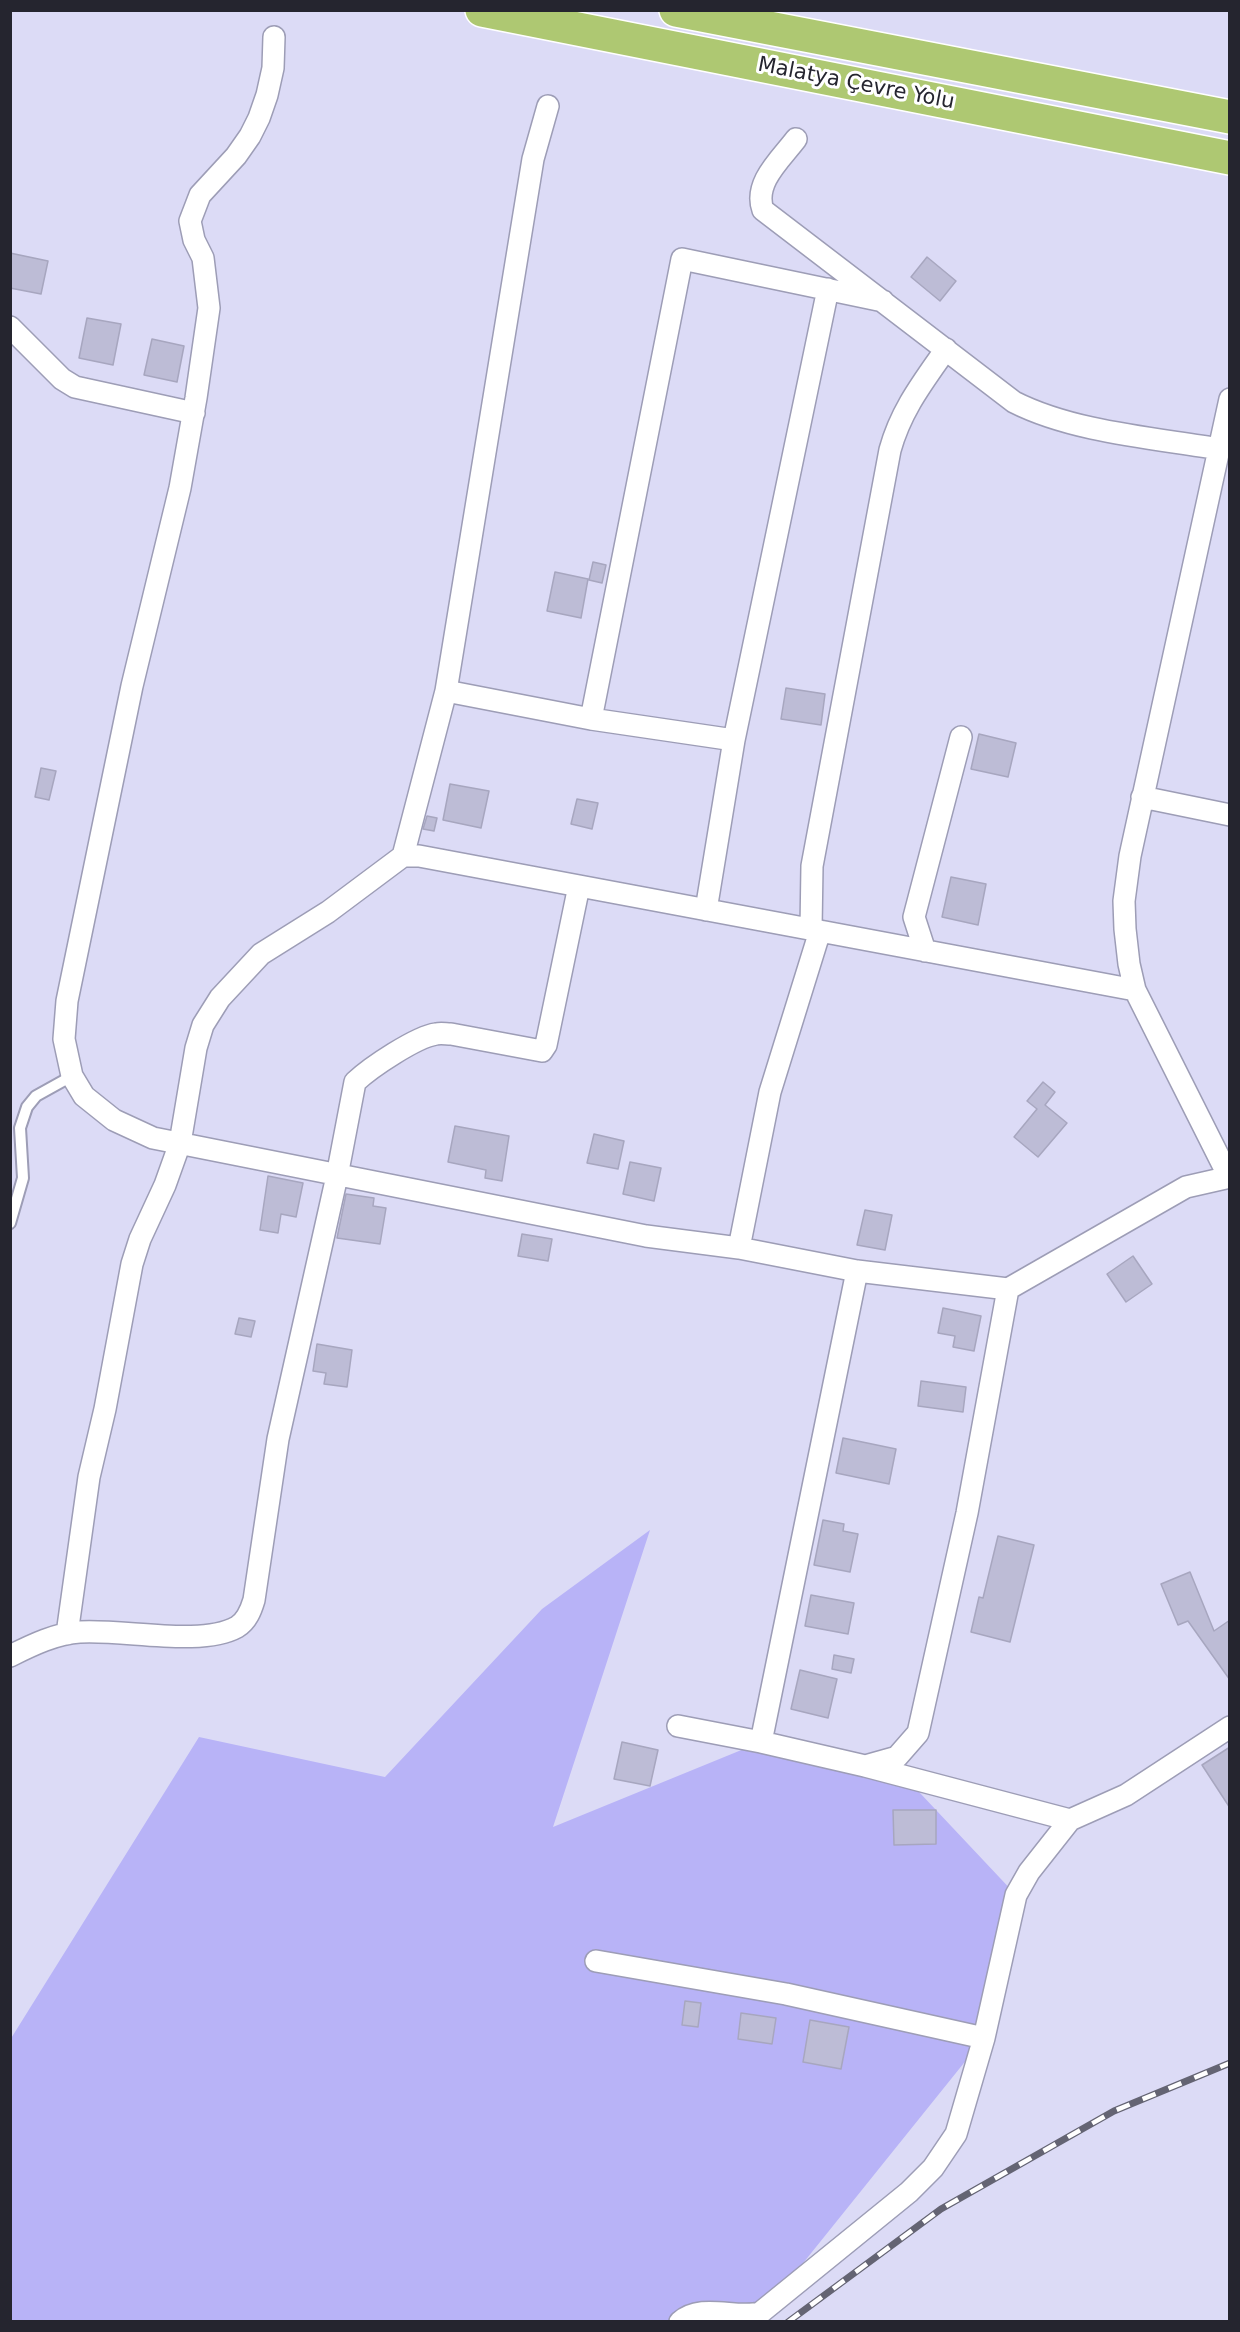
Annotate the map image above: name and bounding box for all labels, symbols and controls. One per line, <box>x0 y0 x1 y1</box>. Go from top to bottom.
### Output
street label: Malatya Çevre Yolu <box>756 53 956 115</box>

